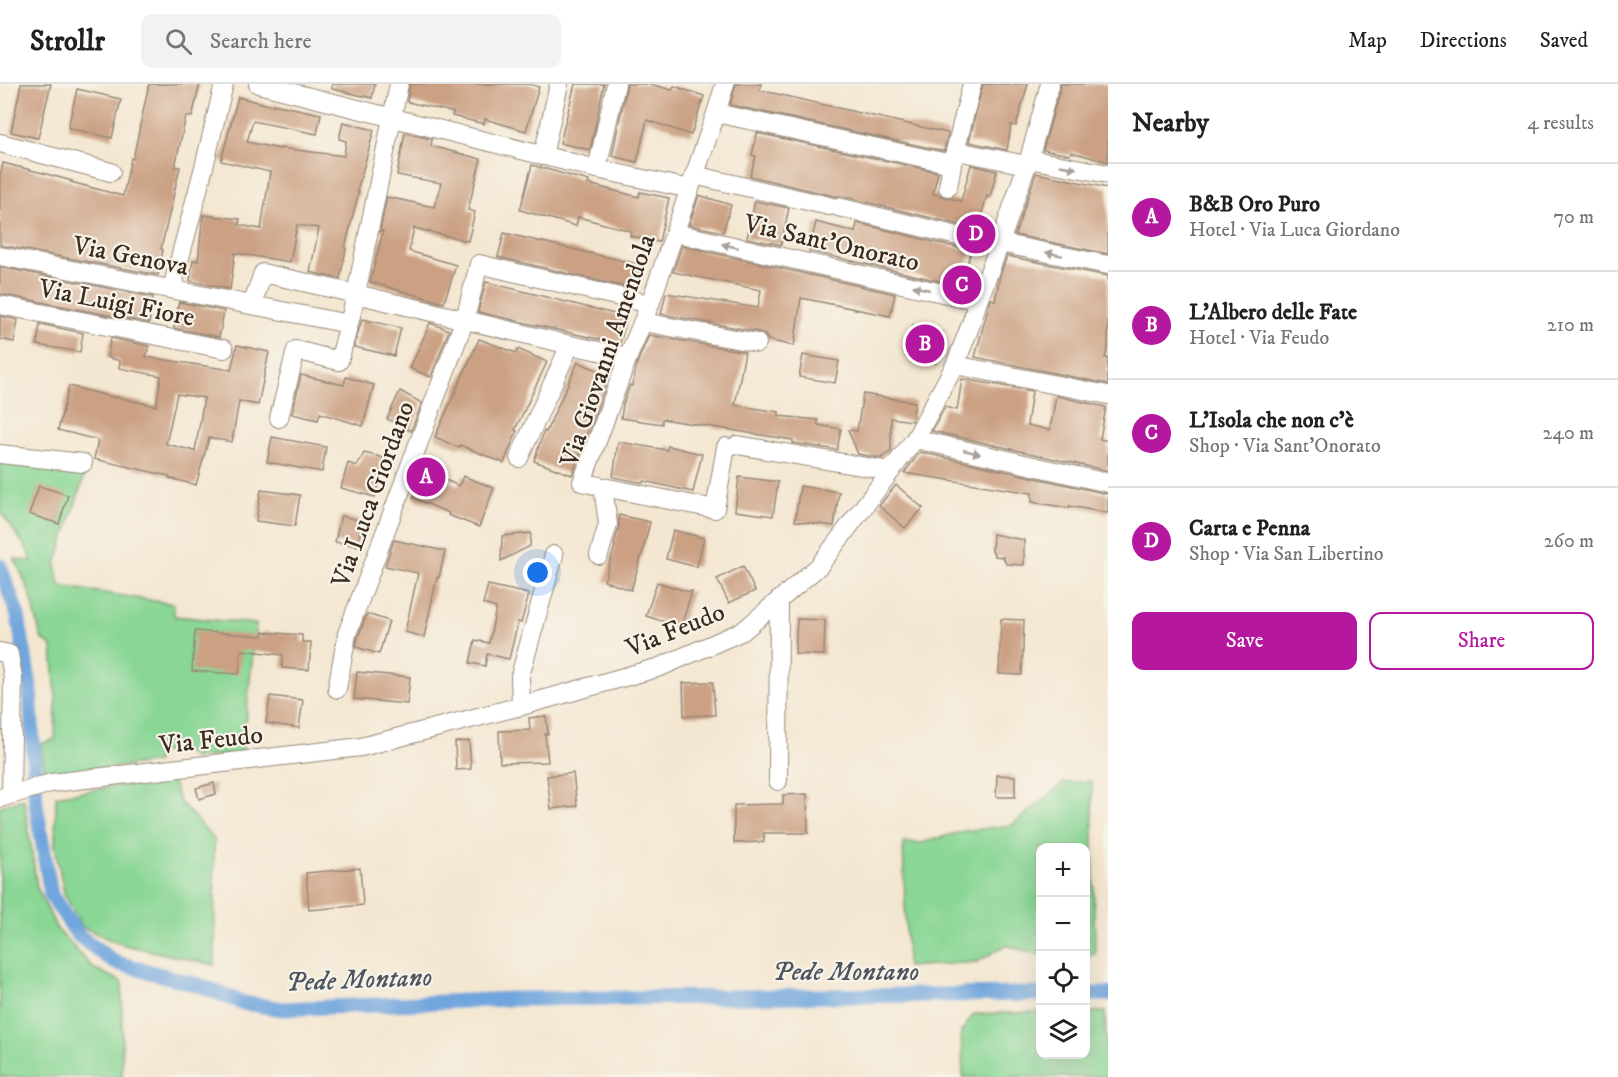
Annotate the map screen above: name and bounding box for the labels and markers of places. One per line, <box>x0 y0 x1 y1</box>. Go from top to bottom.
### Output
pin: D <box>956 212 996 256</box>
pin: C <box>942 262 982 308</box>
pin: B <box>906 322 944 366</box>
pin: A <box>406 454 446 500</box>

